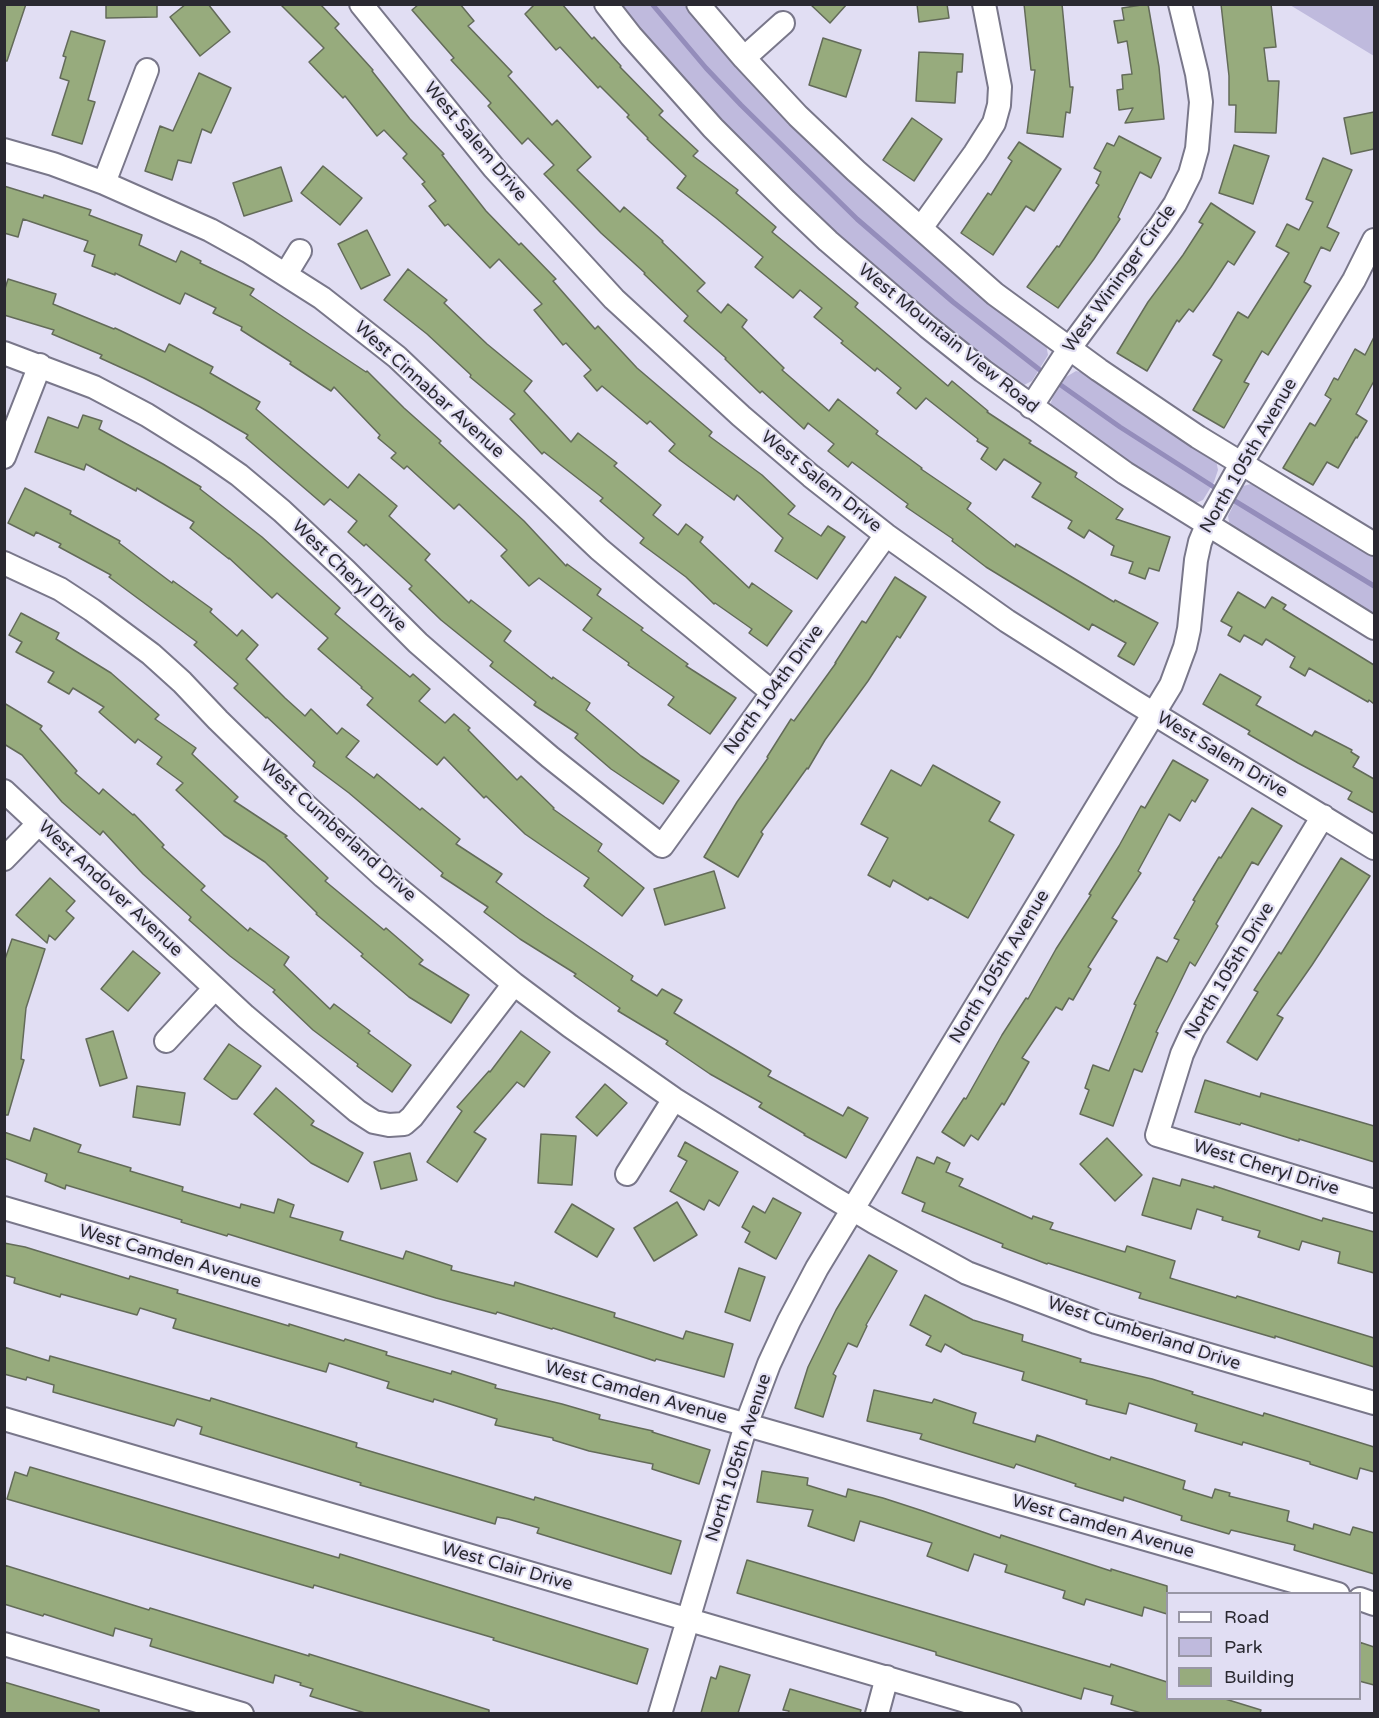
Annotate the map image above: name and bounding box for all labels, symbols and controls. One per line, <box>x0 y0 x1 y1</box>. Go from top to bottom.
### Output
street label: West Salem Drive <box>419 78 531 206</box>
street label: West Wininger Circle <box>1059 201 1181 357</box>
street label: West Mountain View Road <box>854 260 1042 418</box>
street label: West Cinnabar Avenue <box>350 317 508 463</box>
street label: North 105th Avenue <box>1196 375 1302 537</box>
street label: West Salem Drive <box>756 427 886 537</box>
street label: West Cheryl Drive <box>287 516 411 636</box>
street label: North 104th Drive <box>720 621 828 759</box>
street label: West Salem Drive <box>1153 707 1291 803</box>
street label: West Cumberland Drive <box>256 755 420 907</box>
street label: West Andover Avenue <box>33 816 187 962</box>
street label: North 105th Avenue <box>946 886 1054 1048</box>
street label: North 105th Drive <box>1181 899 1279 1043</box>
street label: West Cheryl Drive <box>1190 1136 1342 1200</box>
street label: West Camden Avenue <box>76 1221 264 1293</box>
street label: West Cumberland Drive <box>1045 1293 1243 1375</box>
street label: West Camden Avenue <box>542 1357 730 1429</box>
street label: North 105th Avenue <box>702 1371 776 1545</box>
street label: West Camden Avenue <box>1009 1491 1197 1563</box>
street label: West Clair Drive <box>439 1538 575 1596</box>
legend <box>1166 1592 1361 1700</box>
text: Road <box>1224 1606 1269 1628</box>
text: Park <box>1224 1636 1262 1658</box>
text: Building <box>1224 1666 1294 1688</box>

